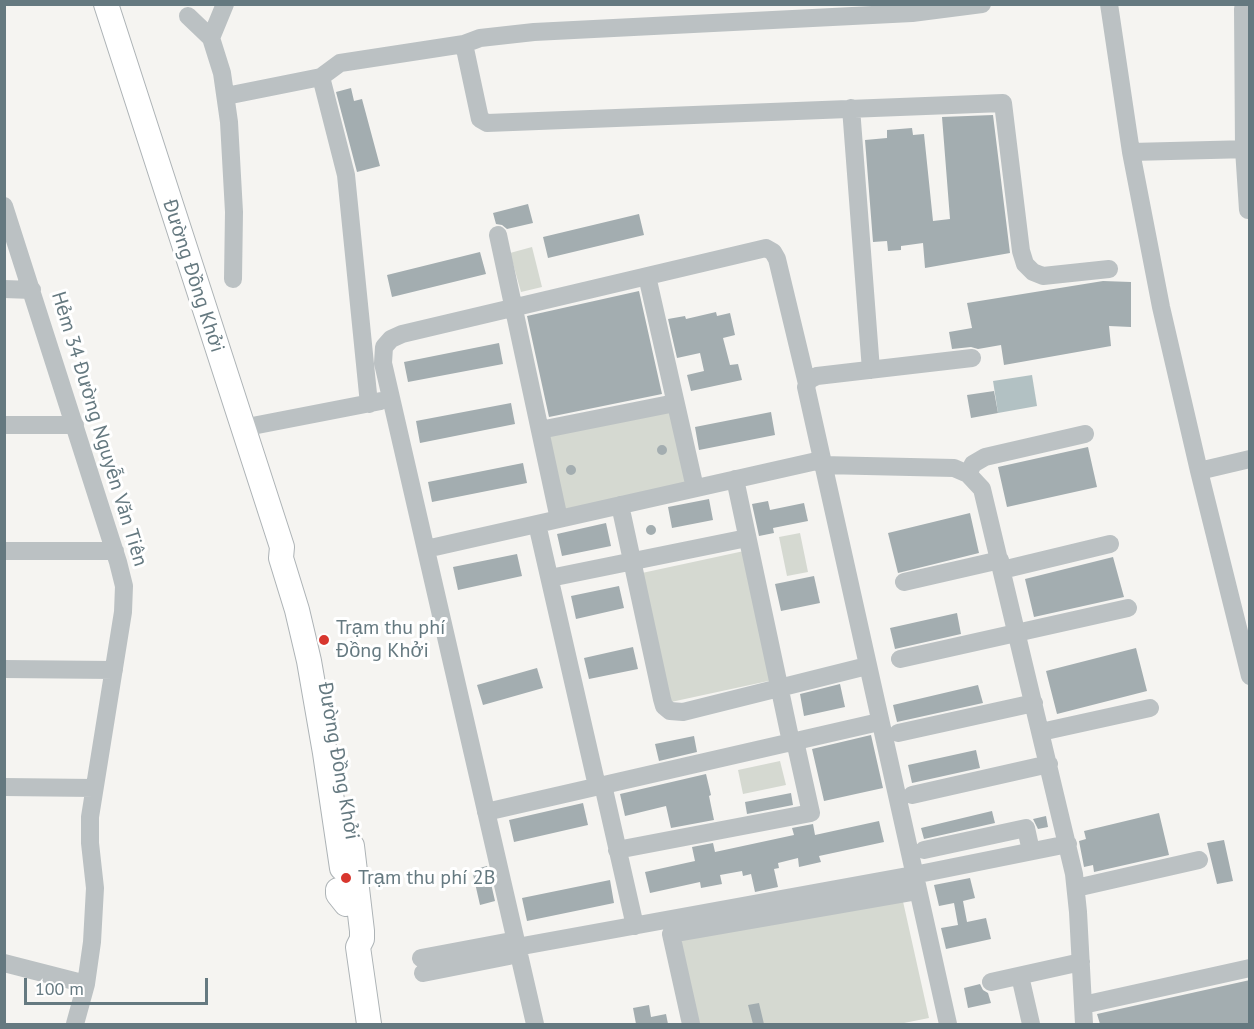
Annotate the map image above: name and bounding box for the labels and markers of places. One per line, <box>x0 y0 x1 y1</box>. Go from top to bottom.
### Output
place label: Trạm thu phí Đồng Khởi <box>336 616 445 663</box>
marker: Trạm thu phí Đồng Khởi <box>317 633 331 647</box>
place label: Trạm thu phí 2B <box>358 866 495 890</box>
marker: Trạm thu phí 2B <box>339 871 353 885</box>

